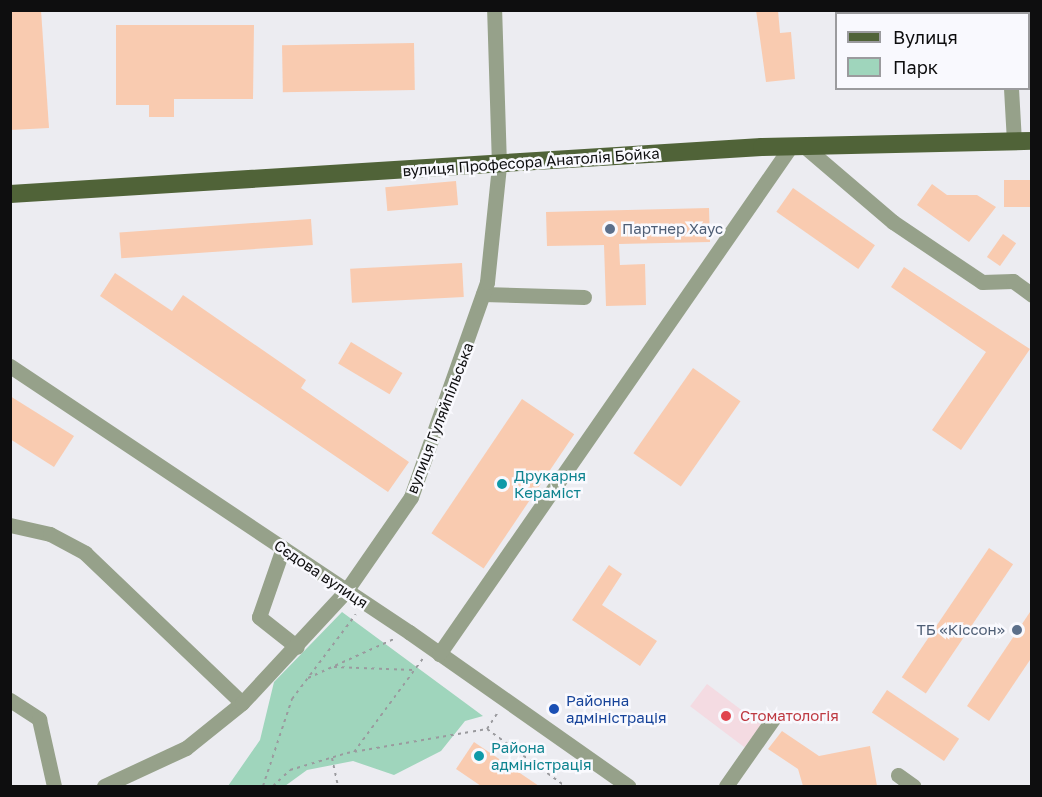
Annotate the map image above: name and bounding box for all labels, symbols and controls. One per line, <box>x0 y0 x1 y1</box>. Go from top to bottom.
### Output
legend <box>835 12 1030 90</box>
text: Вулиця <box>893 26 958 48</box>
text: Парк <box>893 56 938 78</box>
street label: вулиця Професора Анатолія Бойка <box>402 144 660 180</box>
place label: Партнер Хаус <box>622 220 723 238</box>
marker: Партнер Хаус <box>603 222 617 236</box>
street label: вулиця Гуляйпільська <box>403 340 477 496</box>
place label: Друкарня Кераміст <box>514 466 586 501</box>
marker: Друкарня Кераміст <box>495 477 509 491</box>
street label: Сєдова вулиця <box>271 536 371 612</box>
place label: ТБ «Кіссон» <box>916 621 1005 639</box>
marker: ТБ «Кіссон» <box>1010 623 1024 637</box>
place label: Районна адміністрація <box>566 691 667 726</box>
marker: Районна адміністрація <box>547 702 561 716</box>
marker: Стоматологія <box>717 707 735 725</box>
place label: Стоматологія <box>740 707 839 725</box>
place label: Района адміністрація <box>491 738 592 773</box>
marker: Района адміністрація <box>472 749 486 763</box>

